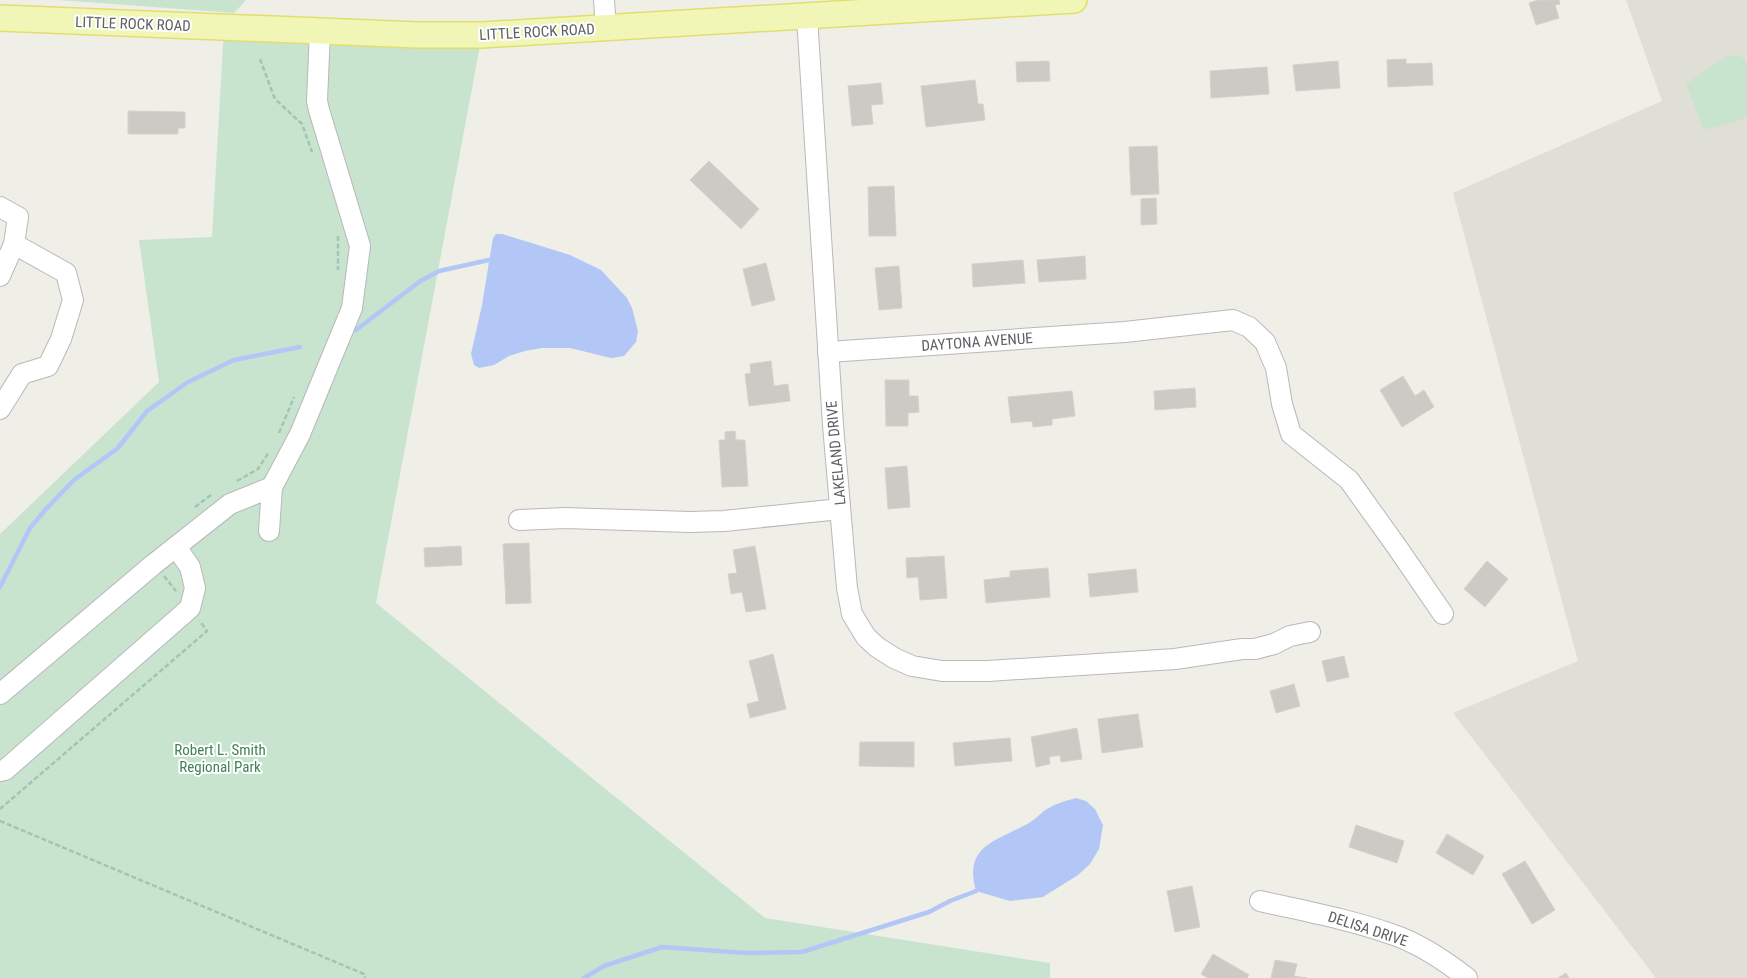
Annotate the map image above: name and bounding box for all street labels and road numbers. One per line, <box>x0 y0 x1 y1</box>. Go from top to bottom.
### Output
street label: LITTLE ROCK ROAD <box>75 13 191 35</box>
street label: LITTLE ROCK ROAD <box>479 20 595 44</box>
street label: DAYTONA AVENUE <box>921 329 1033 355</box>
street label: LAKELAND DRIVE <box>822 400 850 506</box>
street label: DELISA DRIVE <box>1326 908 1410 950</box>

